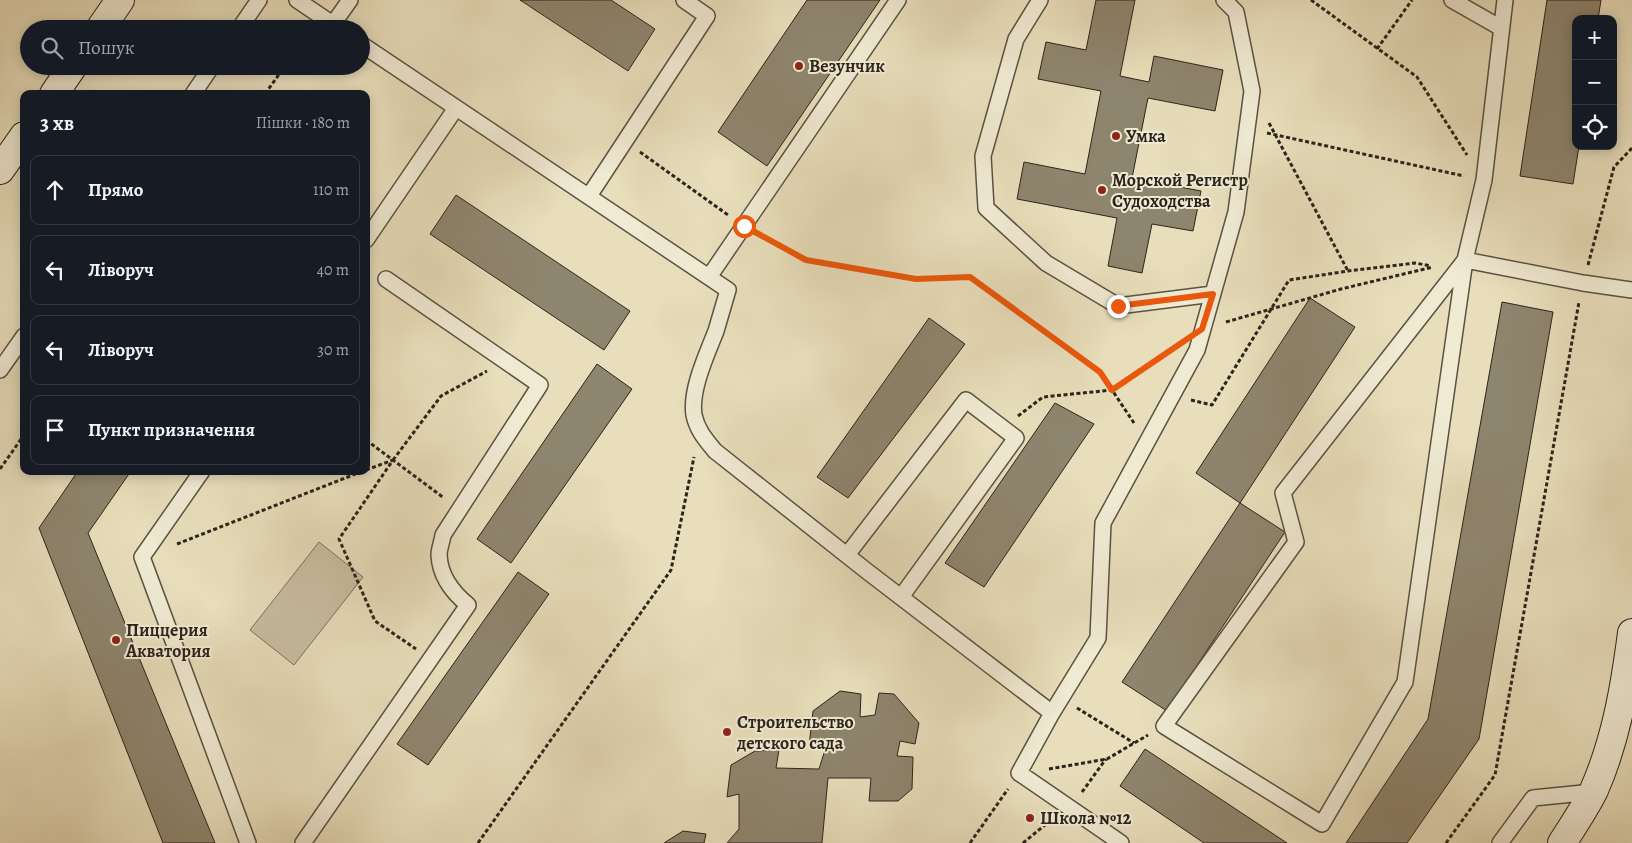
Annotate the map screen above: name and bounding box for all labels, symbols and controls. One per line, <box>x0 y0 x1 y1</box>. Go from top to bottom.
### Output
map controls <box>1572 15 1617 150</box>
button: + <box>1572 15 1617 60</box>
search box <box>20 20 370 75</box>
icon: search <box>38 34 66 62</box>
text: Пошук <box>78 35 135 61</box>
place label: Везунчик <box>809 54 885 78</box>
marker: Везунчик <box>793 60 805 72</box>
button: − <box>1572 60 1617 105</box>
button: locate <box>1572 105 1617 150</box>
text: 3 хв <box>40 109 74 137</box>
text: Пішки · 180 m <box>256 112 350 134</box>
place label: Умка <box>1126 124 1166 148</box>
marker: Умка <box>1110 130 1122 142</box>
place label: Морской Регистр Судоходства <box>1112 168 1248 213</box>
icon: ahead <box>41 176 69 204</box>
text: Прямо <box>88 177 143 203</box>
text: 110 m <box>313 179 349 201</box>
marker: Морской Регистр Судоходства <box>1096 184 1108 196</box>
route start <box>733 215 756 238</box>
icon: left <box>41 256 69 284</box>
text: Ліворуч <box>88 257 154 283</box>
text: 40 m <box>317 259 349 281</box>
route end <box>1107 295 1130 318</box>
icon: left <box>41 336 69 364</box>
text: Ліворуч <box>88 337 154 363</box>
text: 30 m <box>317 339 349 361</box>
icon: arrive <box>41 416 69 444</box>
text: Пункт призначення <box>88 417 255 443</box>
place label: Пиццерия Акватория <box>125 618 211 663</box>
marker: Пиццерия Акватория <box>110 634 122 646</box>
place label: Строительство детского сада <box>736 710 854 755</box>
marker: Строительство детского сада <box>721 726 733 738</box>
place label: Школа №12 <box>1040 806 1132 830</box>
marker: Школа №12 <box>1024 812 1036 824</box>

